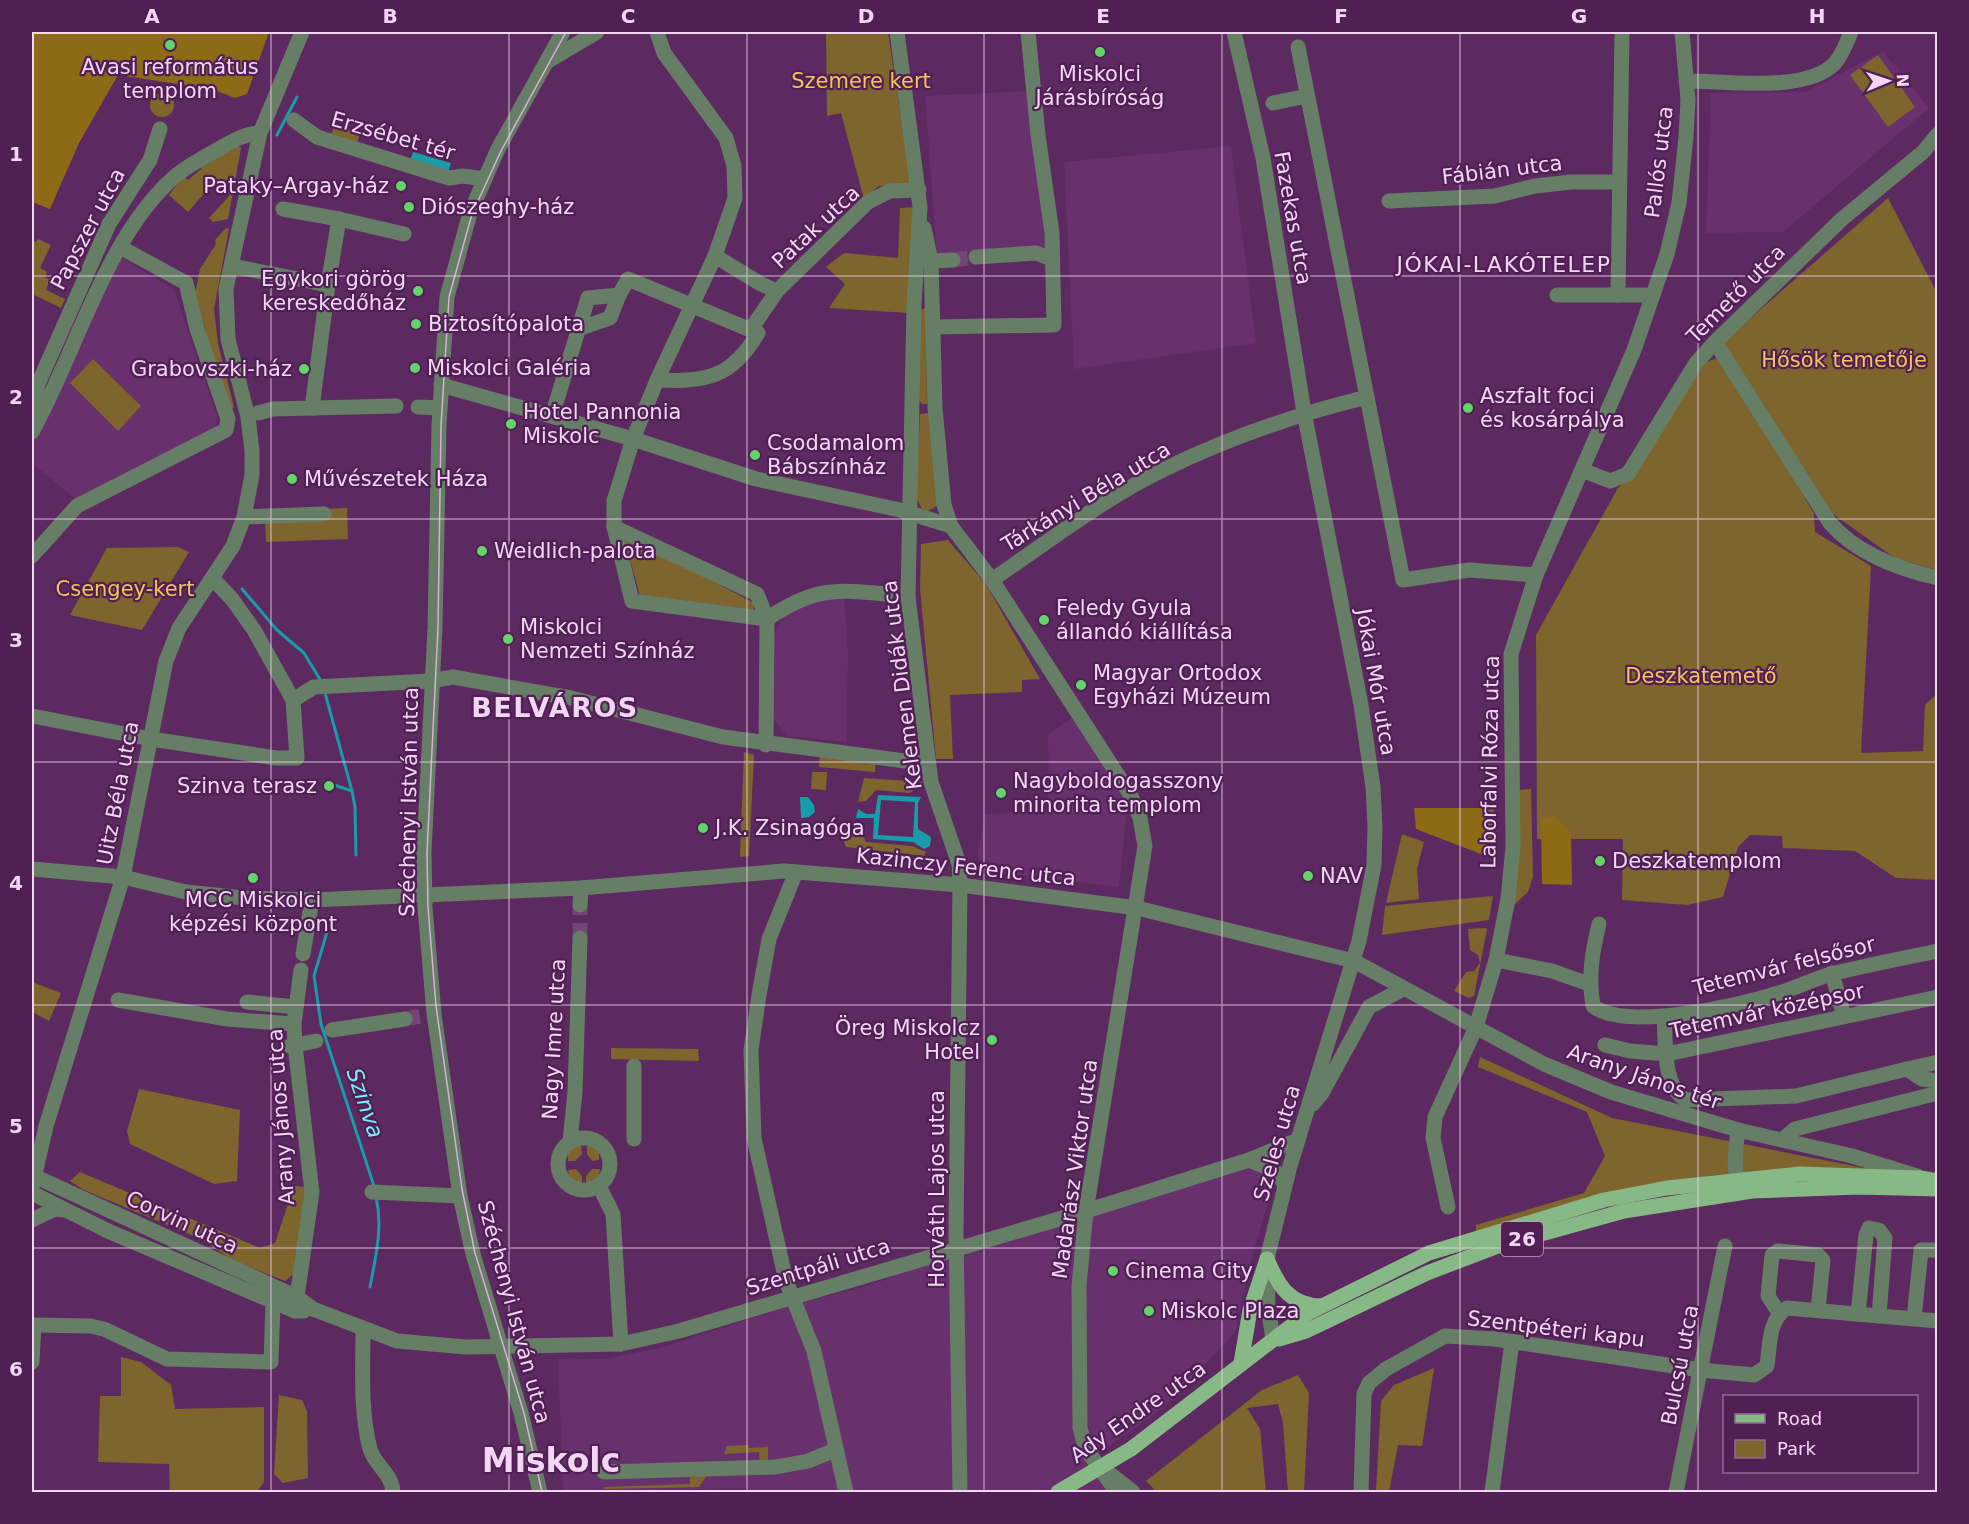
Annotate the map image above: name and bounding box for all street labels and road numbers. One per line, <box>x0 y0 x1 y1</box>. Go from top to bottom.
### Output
street label: Pallós utca <box>1640 105 1678 219</box>
street label: Erzsébet tér <box>328 107 458 165</box>
street label: Fazekas utca <box>1269 149 1317 287</box>
street label: Fábián utca <box>1440 151 1564 189</box>
street label: Papszer utca <box>46 164 130 294</box>
street label: Patak utca <box>767 181 865 273</box>
street label: Temető utca <box>1681 240 1790 349</box>
street label: Tárkányi Béla utca <box>996 437 1175 557</box>
street label: Kelemen Didák utca <box>877 579 927 791</box>
street label: Jókai Mór utca <box>1351 605 1401 757</box>
street label: Laborfalvi Róza utca <box>1476 655 1504 869</box>
street label: Széchenyi István utca <box>395 687 423 917</box>
street label: Uitz Béla utca <box>92 719 144 867</box>
street label: Kazinczy Ferenc utca <box>855 844 1077 890</box>
street label: Tetemvár felsősor <box>1690 932 1878 1000</box>
street label: Nagy Imre utca <box>538 958 570 1120</box>
street label: Tetemvár középsor <box>1667 979 1867 1044</box>
street label: Arany János utca <box>263 1028 299 1206</box>
street label: Arany János tér <box>1564 1039 1724 1115</box>
street label: Madarász Viktor utca <box>1048 1058 1102 1280</box>
street label: Szeles utca <box>1249 1082 1305 1204</box>
street label: Horváth Lajos utca <box>925 1090 949 1288</box>
street label: Corvin utca <box>122 1186 242 1258</box>
street label: Széchenyi István utca <box>473 1198 555 1426</box>
road number: 26 <box>1501 1222 1543 1256</box>
street label: Szentpáli utca <box>743 1234 893 1300</box>
street label: Bulcsú utca <box>1657 1303 1703 1427</box>
street label: Szentpéteri kapu <box>1466 1306 1646 1352</box>
street label: Ady Endre utca <box>1066 1356 1210 1468</box>

